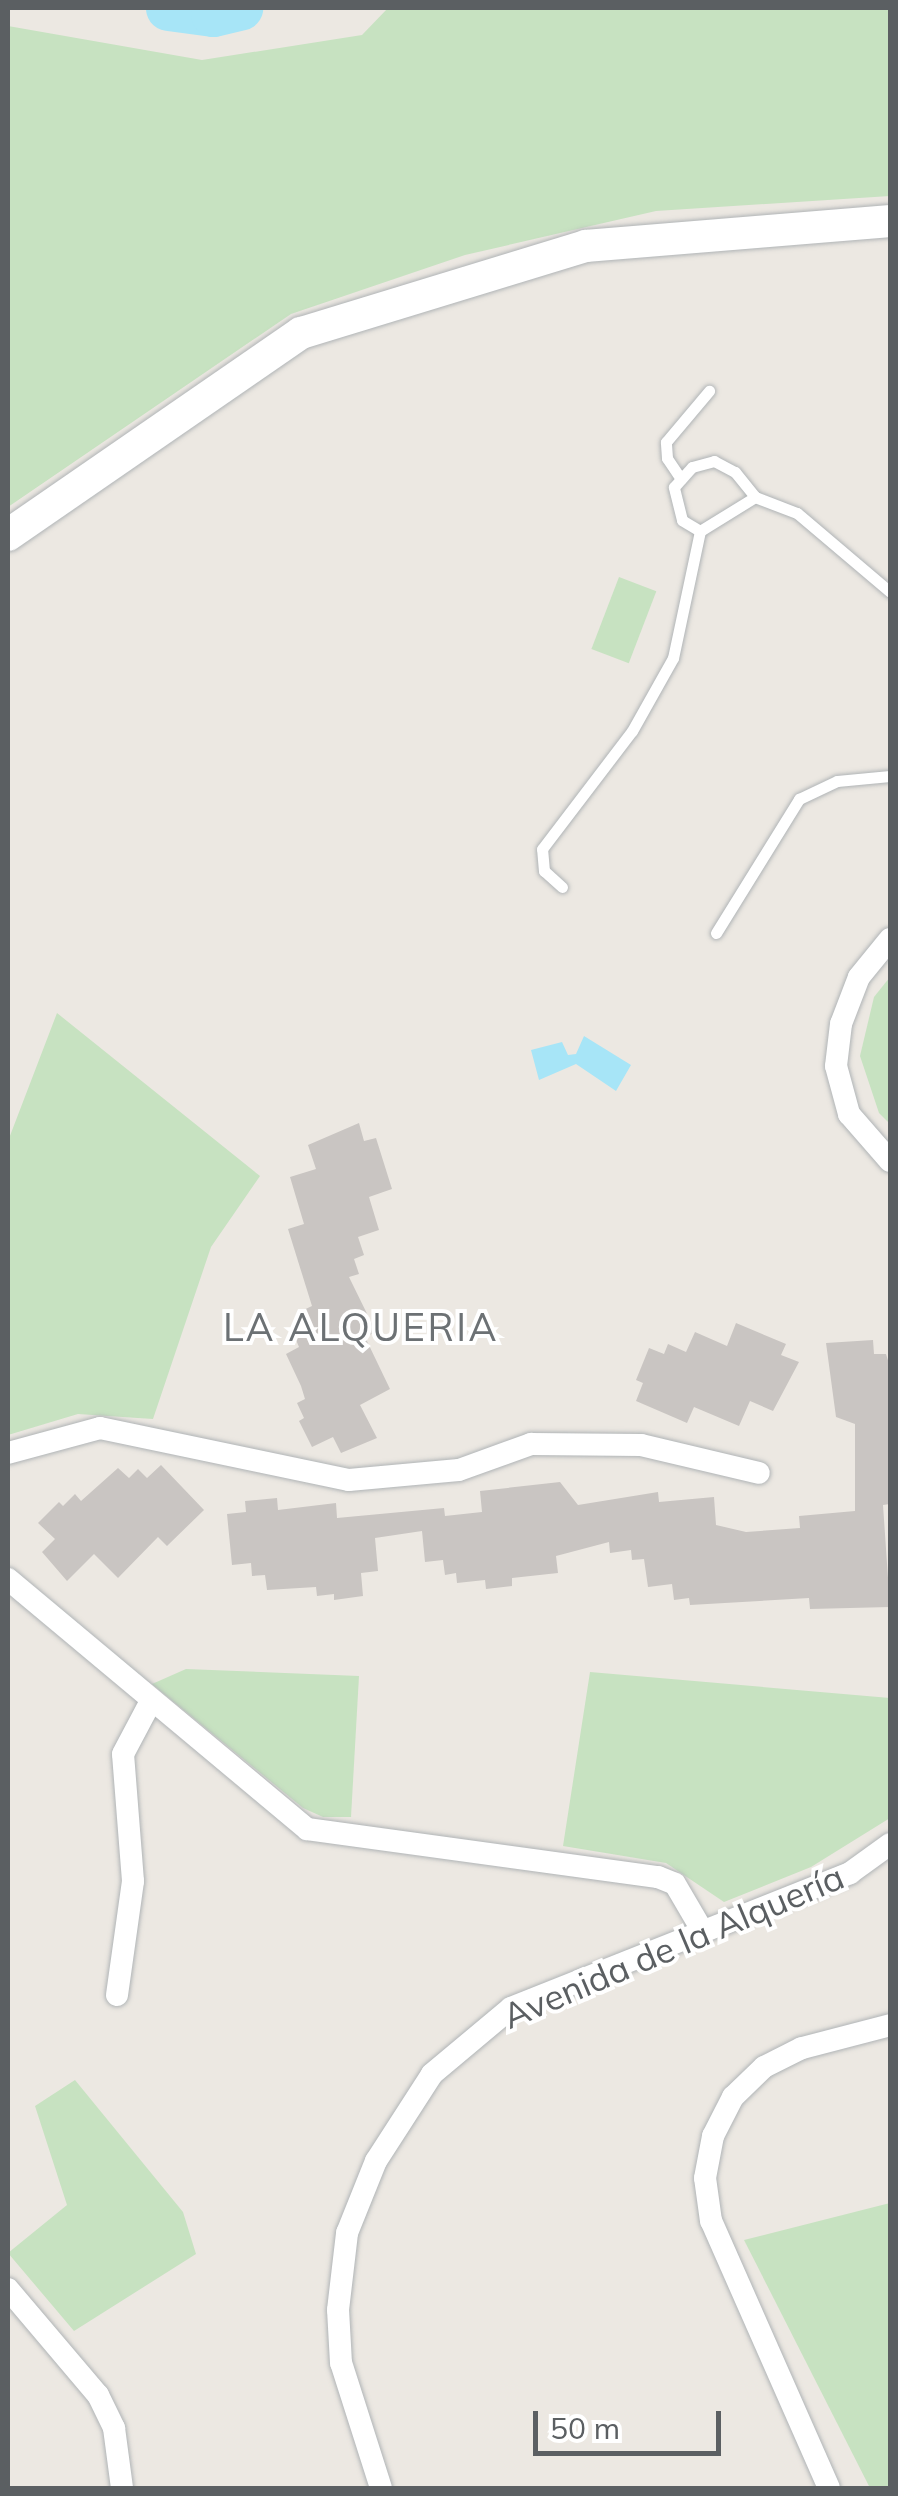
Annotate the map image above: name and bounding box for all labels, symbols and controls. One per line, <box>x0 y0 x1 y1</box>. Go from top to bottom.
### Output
district label: LA ALQUERIA <box>223 1305 499 1351</box>
street label: Avenida de la Alquería <box>496 1855 850 2037</box>
scale bar <box>538 2391 726 2453</box>
text: 50 m <box>550 2409 620 2447</box>

